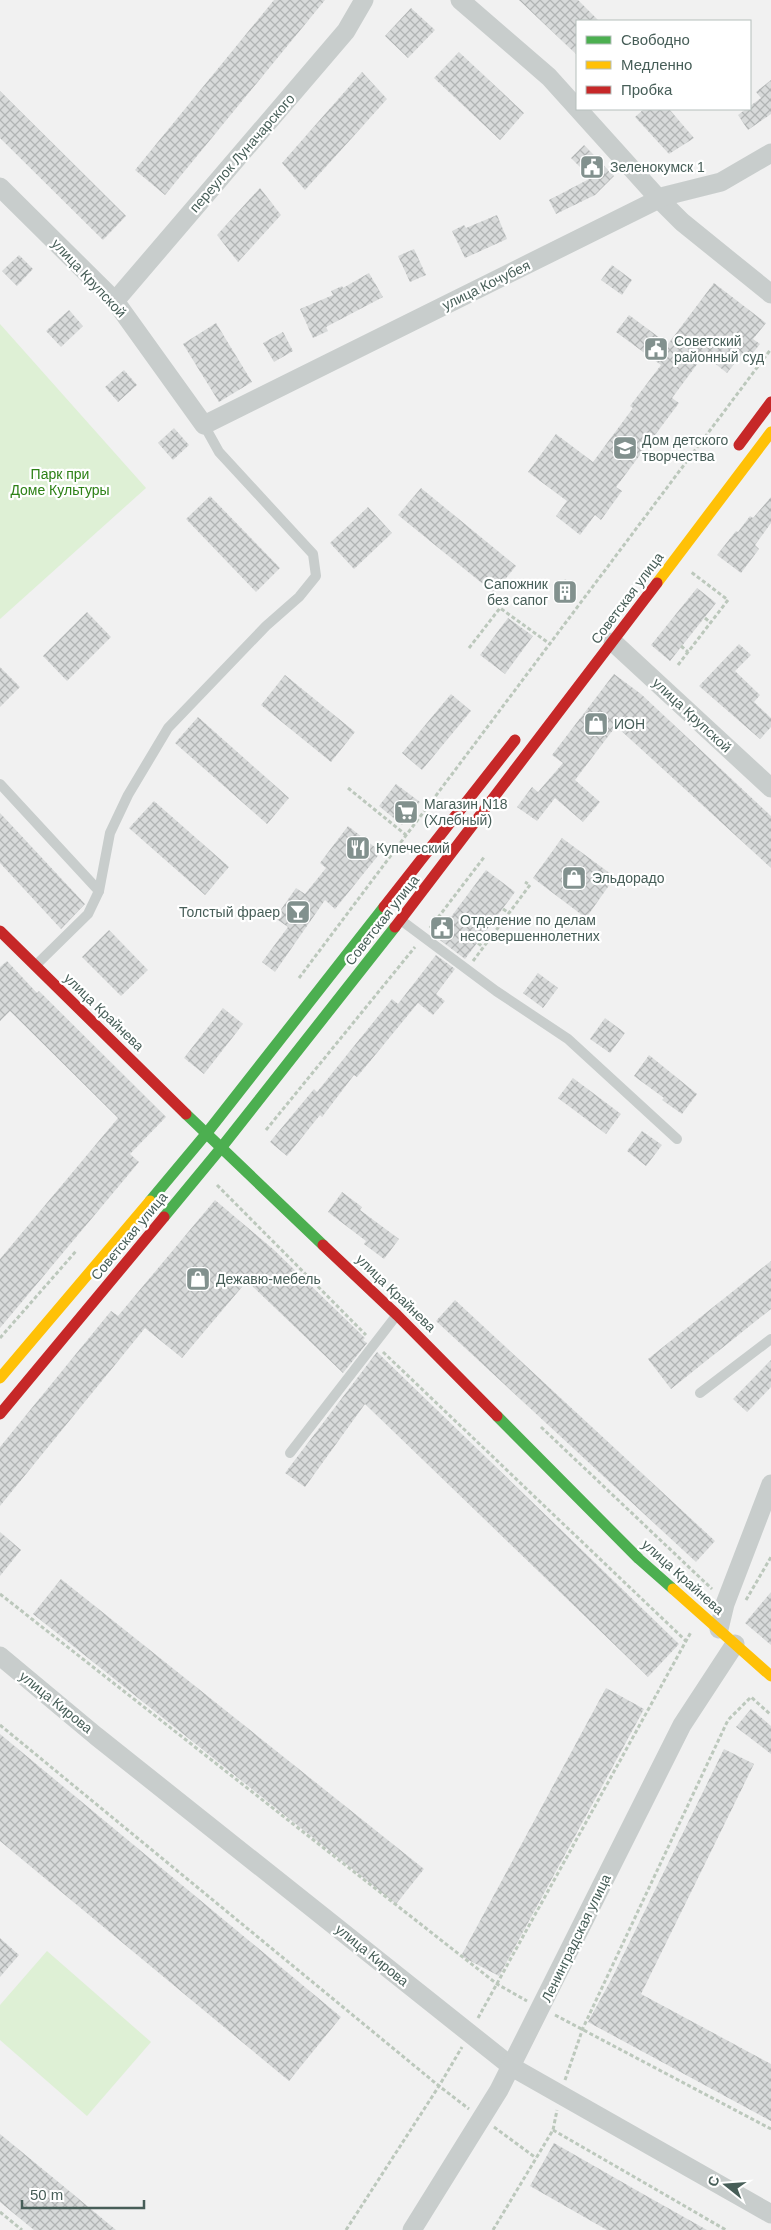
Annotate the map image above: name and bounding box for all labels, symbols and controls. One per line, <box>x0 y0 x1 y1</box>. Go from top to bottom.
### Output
legend <box>576 20 751 110</box>
text: Свободно <box>621 31 690 48</box>
text: Медленно <box>621 56 692 73</box>
text: Пробка <box>621 81 673 98</box>
street label: переулок Луначарского <box>186 90 298 215</box>
public building icon: Зеленокумск 1 <box>579 154 605 180</box>
place label: Зеленокумск 1 <box>610 159 705 175</box>
street label: улица Крупской <box>48 235 130 321</box>
street label: улица Кочубея <box>439 257 533 313</box>
place label: Советский районный суд <box>674 333 764 365</box>
public building icon: Советский районный суд <box>643 336 669 362</box>
place label: Дом детского творчества <box>642 432 729 464</box>
school or university icon: Дом детского творчества <box>612 435 638 461</box>
park label: Парк при Доме Культуры <box>10 466 110 498</box>
street label: Советская улица <box>588 549 667 647</box>
place label: Сапожник без сапог <box>484 576 549 608</box>
building icon: Сапожник без сапог <box>552 579 578 605</box>
street label: улица Крупской <box>649 674 735 756</box>
shop icon: ИОН <box>583 711 609 737</box>
place label: ИОН <box>614 716 645 732</box>
place label: Магазин N18 (Хлебный) <box>424 796 508 828</box>
supermarket icon: Магазин N18 (Хлебный) <box>393 799 419 825</box>
restaurant icon: Купеческий <box>345 835 371 861</box>
place label: Купеческий <box>376 840 450 856</box>
shop icon: Эльдорадо <box>561 865 587 891</box>
place label: Эльдорадо <box>592 870 665 886</box>
street label: Советская улица <box>342 872 422 968</box>
bar icon: Толстый фраер <box>285 899 311 925</box>
place label: Толстый фраер <box>179 904 280 920</box>
place label: Отделение по делам несовершеннолетних <box>460 912 600 944</box>
public building icon: Отделение по делам несовершеннолетних <box>429 915 455 941</box>
street label: улица Крайнева <box>61 970 147 1054</box>
street label: Советская улица <box>88 1189 171 1283</box>
street label: улица Крайнева <box>353 1251 439 1335</box>
shop icon: Дежавю-мебель <box>185 1266 211 1292</box>
place label: Дежавю-мебель <box>216 1271 321 1287</box>
street label: улица Крайнева <box>639 1536 727 1618</box>
street label: улица Кирова <box>16 1668 96 1736</box>
street label: Ленинградская улица <box>538 1871 614 2005</box>
street label: улица Кирова <box>332 1921 412 1989</box>
north arrow <box>701 2160 751 2210</box>
text: С <box>704 2174 723 2188</box>
scale bar <box>22 2178 145 2210</box>
text: 50 m <box>30 2186 63 2203</box>

